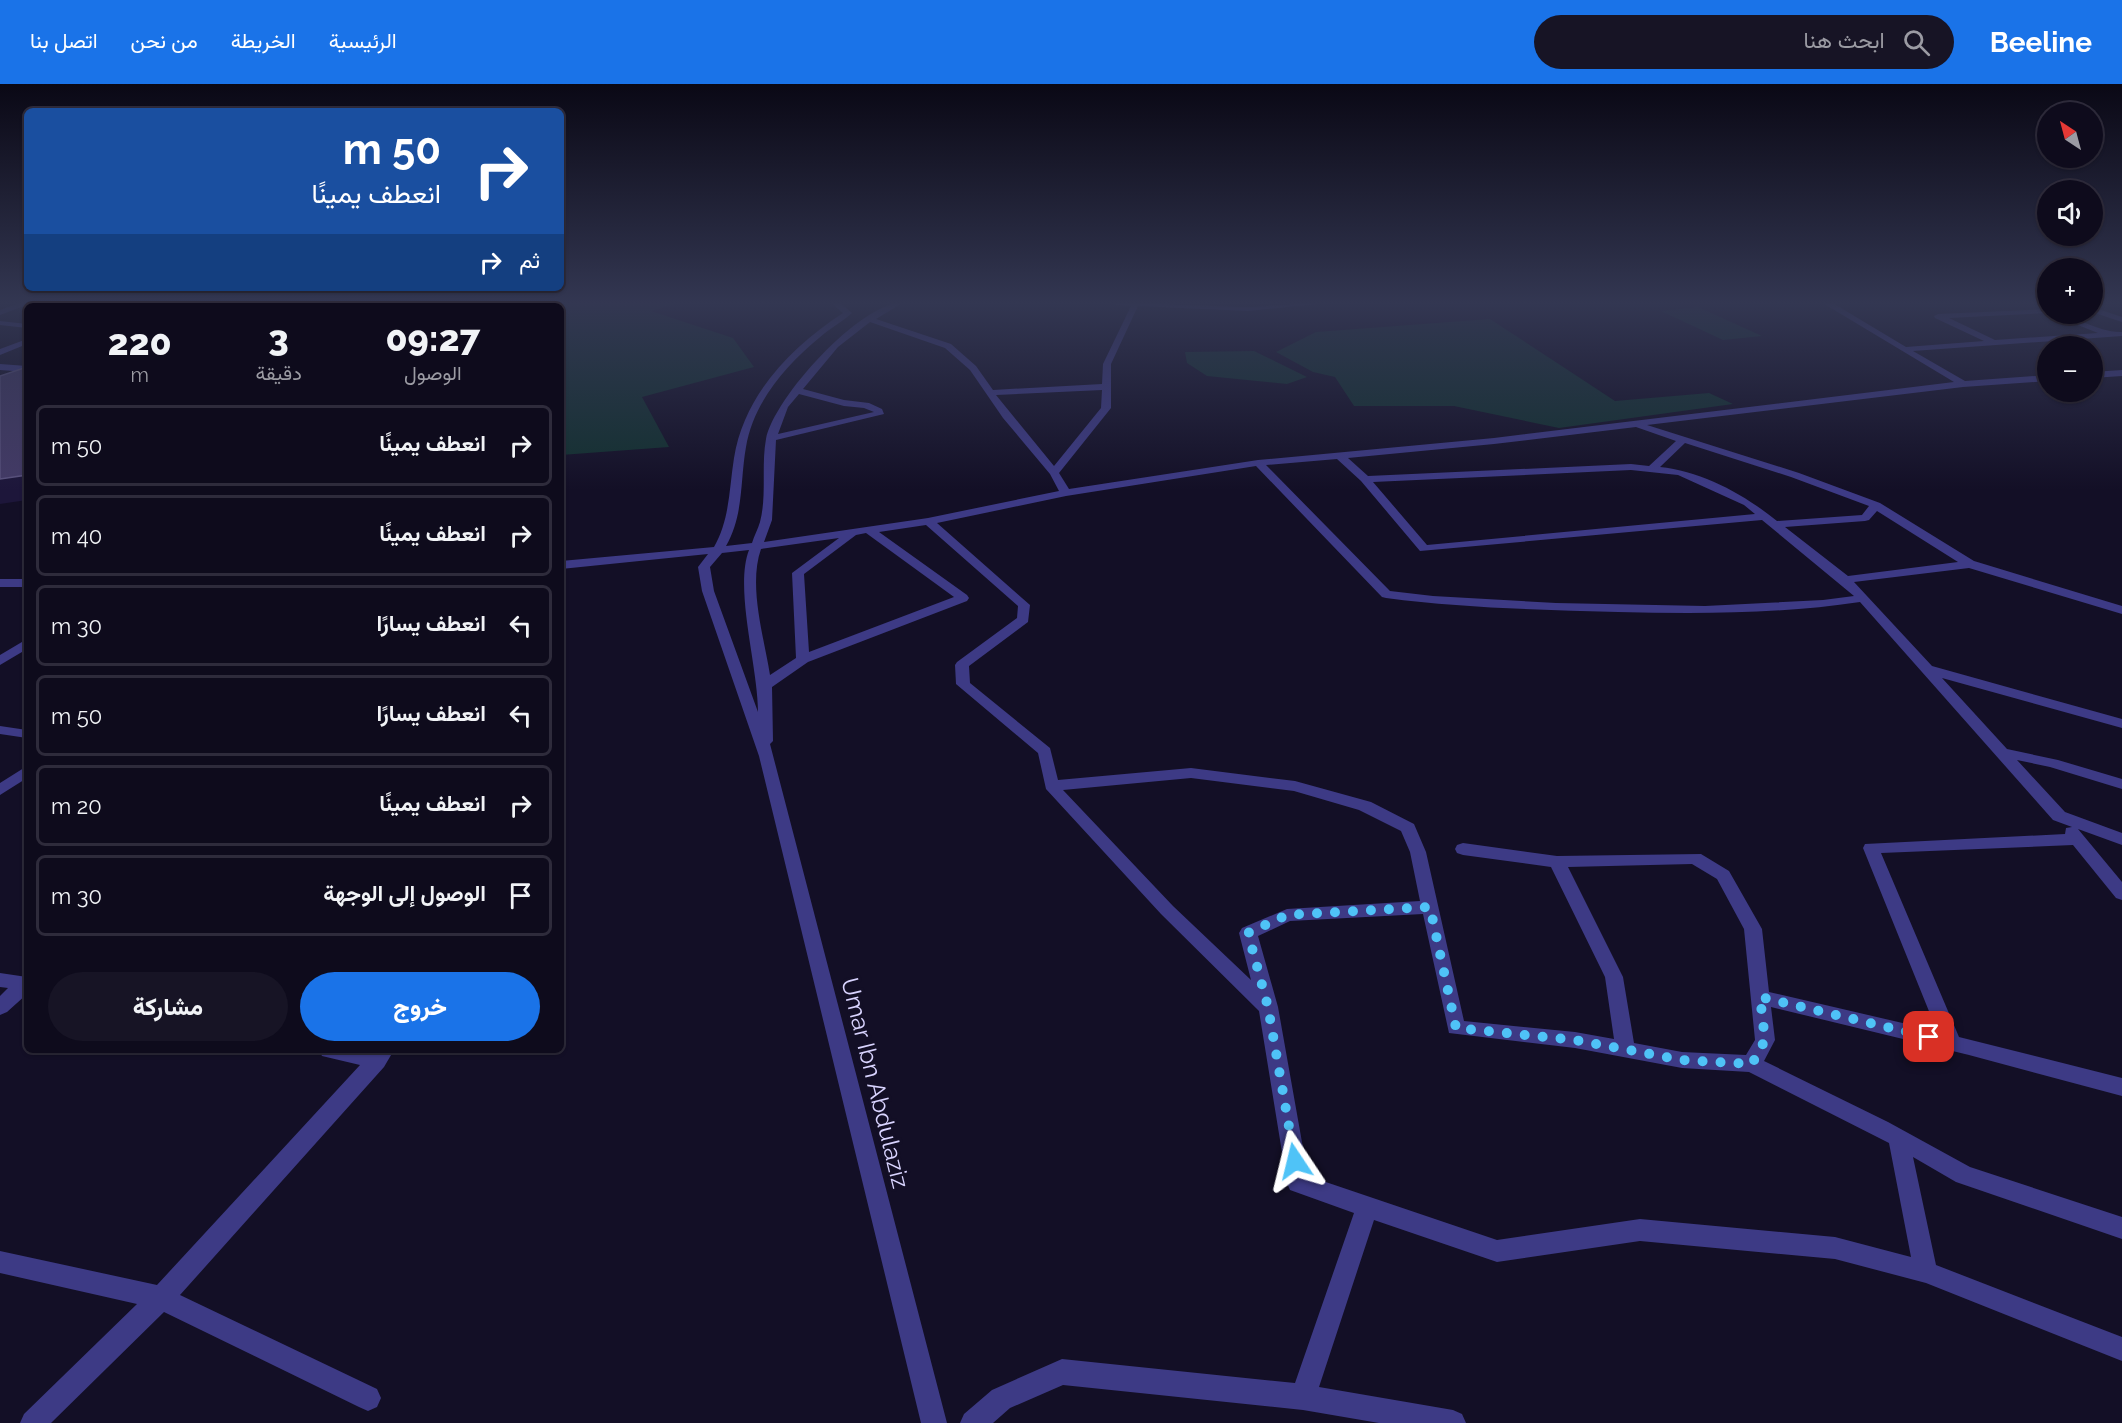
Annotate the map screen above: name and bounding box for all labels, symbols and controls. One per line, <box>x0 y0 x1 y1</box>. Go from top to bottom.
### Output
search box <box>1534 15 1954 69</box>
icon: search <box>1900 26 1933 59</box>
text: Beeline <box>1990 26 2092 59</box>
text: ابحث هنا <box>1804 27 1885 53</box>
text: اتصل بنا <box>30 28 98 53</box>
text: من نحن <box>131 28 198 53</box>
text: الخريطة <box>231 28 296 53</box>
text: الرئيسية <box>329 28 397 53</box>
north arrow <box>2037 102 2103 168</box>
map controls <box>2037 102 2103 402</box>
text: 50 m <box>343 125 441 174</box>
icon: right <box>462 132 540 210</box>
text: انعطف يمينًا <box>312 178 441 209</box>
button: sound <box>2037 180 2103 246</box>
icon: right <box>474 246 507 279</box>
text: ثم <box>519 247 540 273</box>
button: + <box>2037 258 2103 324</box>
text: 3 <box>268 317 289 359</box>
text: 09:27 <box>385 317 480 359</box>
text: 220 <box>108 321 172 363</box>
button: − <box>2037 336 2103 402</box>
text: دقيقة <box>255 361 302 385</box>
text: الوصول <box>404 361 462 385</box>
text: m <box>131 363 149 387</box>
icon: right <box>504 429 537 462</box>
text: انعطف يمينًا <box>379 430 486 456</box>
text: 50 m <box>51 433 102 459</box>
icon: right <box>504 519 537 552</box>
text: انعطف يمينًا <box>379 520 486 546</box>
text: 40 m <box>51 523 102 549</box>
icon: left <box>504 609 537 642</box>
text: انعطف يسارًا <box>377 610 486 636</box>
text: 30 m <box>51 613 102 639</box>
icon: left <box>504 699 537 732</box>
text: انعطف يسارًا <box>377 700 486 726</box>
text: 50 m <box>51 703 102 729</box>
icon: right <box>504 789 537 822</box>
text: انعطف يمينًا <box>379 790 486 816</box>
text: 20 m <box>51 793 102 819</box>
icon: arrive <box>504 879 537 912</box>
text: الوصول إلى الوجهة <box>323 880 486 906</box>
text: 30 m <box>51 883 102 909</box>
button: مشاركة <box>48 972 288 1041</box>
button: خروج <box>300 972 540 1041</box>
street label: Umar Ibn Abdulaziz <box>835 975 916 1191</box>
pin <box>1903 1011 1954 1062</box>
icon: arrive <box>1912 1020 1945 1053</box>
position arrow <box>1263 1129 1327 1193</box>

